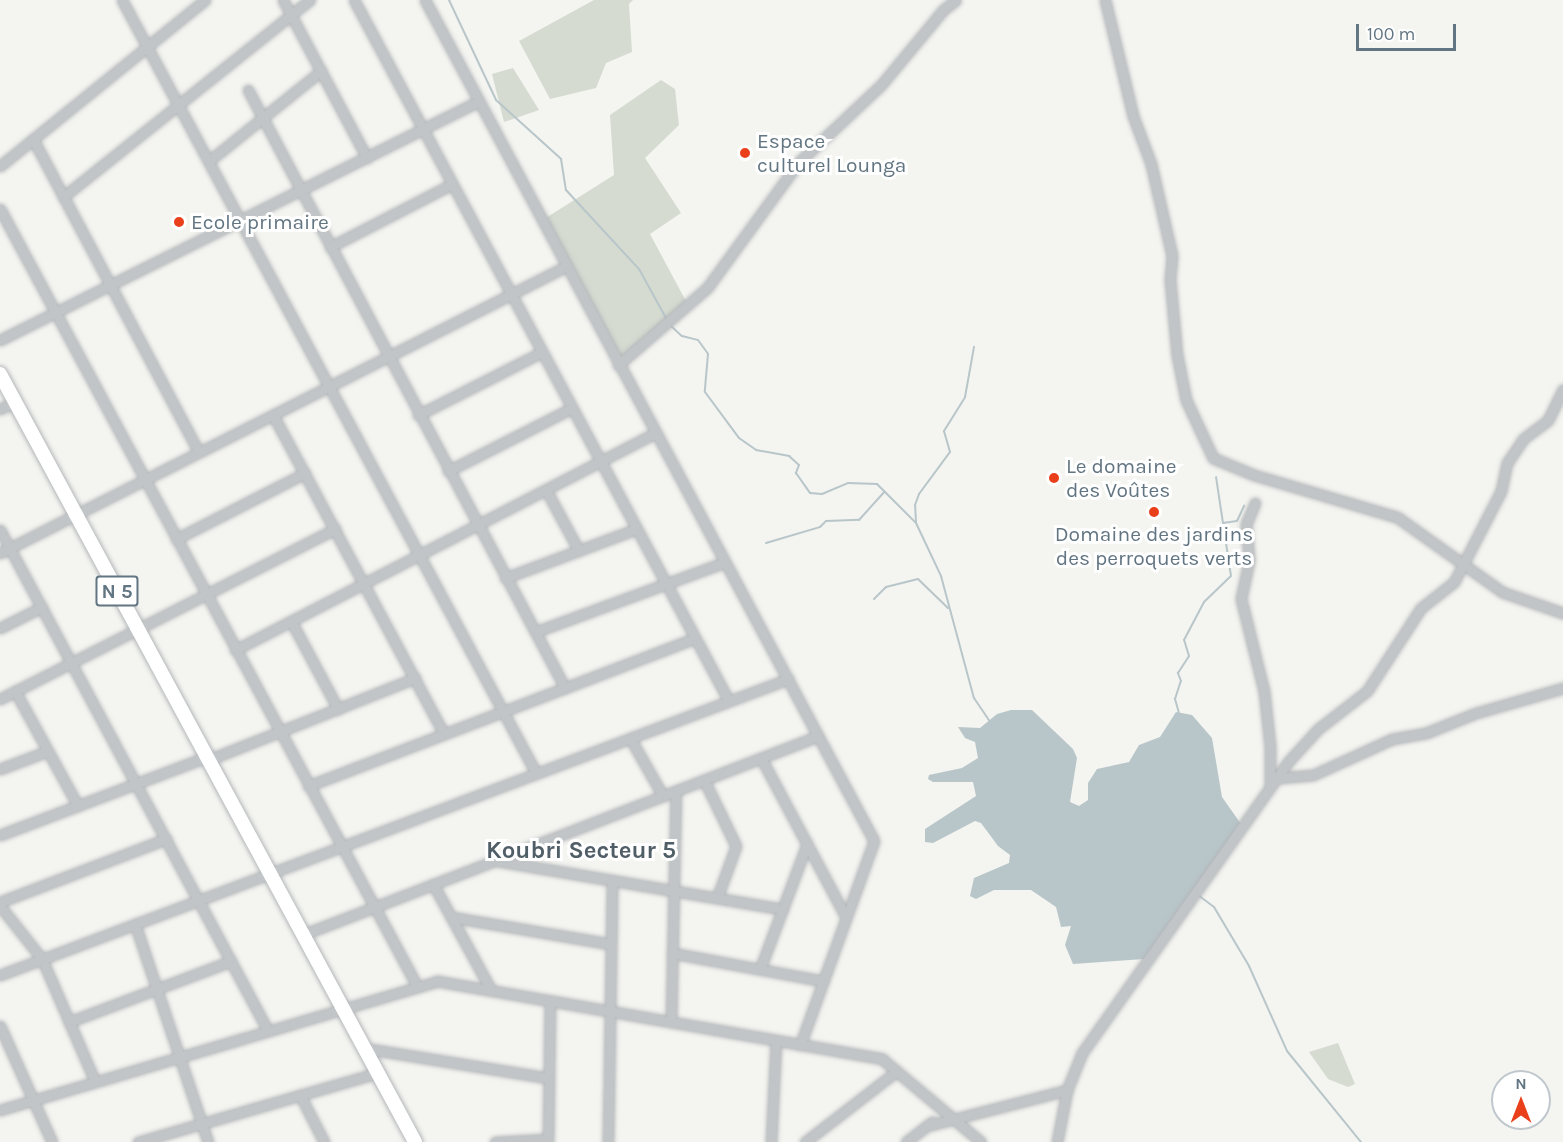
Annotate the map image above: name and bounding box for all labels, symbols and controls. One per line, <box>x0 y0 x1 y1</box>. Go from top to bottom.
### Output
scale bar <box>1359 12 1460 50</box>
text: 100 m <box>1367 23 1415 45</box>
place label: Espace culturel Lounga <box>757 128 906 178</box>
marker: Espace culturel Lounga <box>738 146 752 160</box>
place label: Ecole primaire <box>191 209 329 235</box>
marker: Ecole primaire <box>172 215 186 229</box>
place label: Le domaine des Voûtes <box>1066 453 1176 503</box>
marker: Le domaine des Voûtes <box>1047 471 1061 485</box>
marker: Domaine des jardins des perroquets verts <box>1147 505 1161 519</box>
place label: Domaine des jardins des perroquets verts <box>1055 521 1253 571</box>
road number: N 5 <box>94 574 140 608</box>
district label: Koubri Secteur 5 <box>486 837 676 865</box>
north arrow <box>1491 1070 1551 1130</box>
text: N <box>1515 1074 1527 1093</box>

